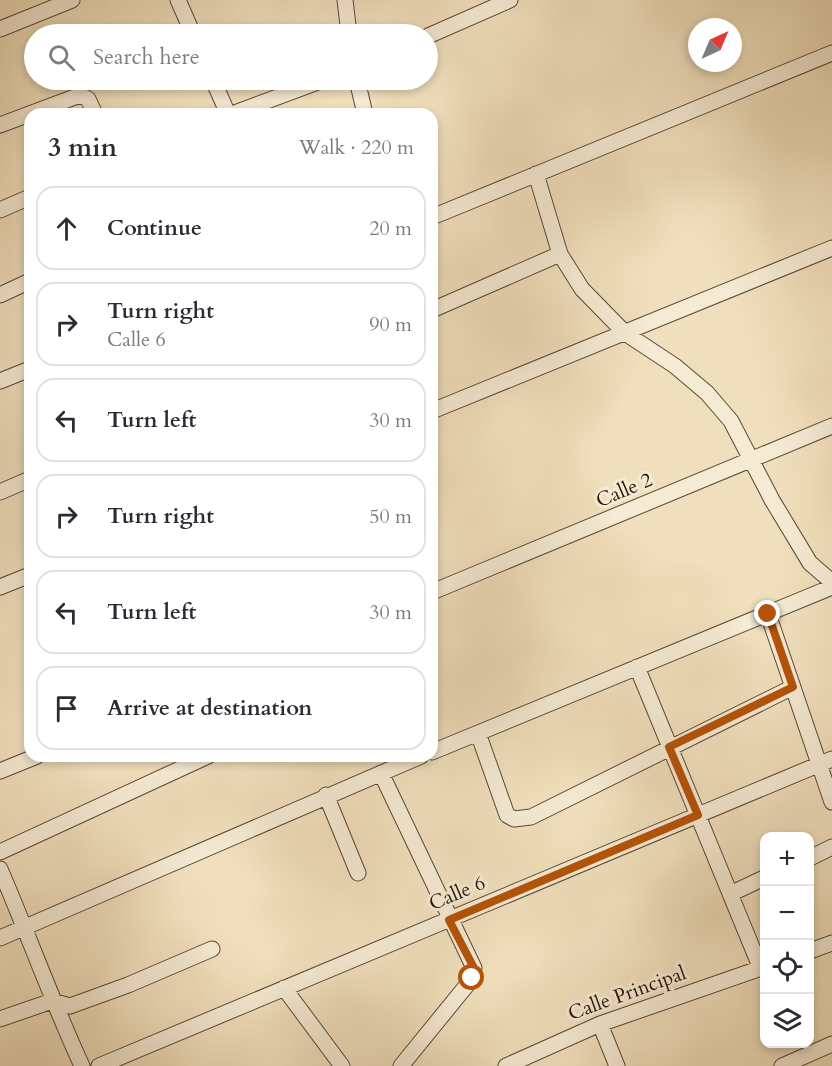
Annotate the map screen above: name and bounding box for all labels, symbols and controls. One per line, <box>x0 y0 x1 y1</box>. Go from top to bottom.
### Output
north arrow <box>688 18 742 72</box>
search box <box>24 24 438 90</box>
icon: search <box>45 41 78 74</box>
text: Search here <box>93 42 200 72</box>
text: 3 min <box>48 130 117 165</box>
text: Walk · 220 m <box>299 134 414 161</box>
icon: ahead <box>50 212 83 245</box>
text: Continue <box>107 213 202 243</box>
text: 20 m <box>369 215 412 242</box>
text: Turn right <box>107 296 214 326</box>
icon: right <box>50 308 83 341</box>
text: 90 m <box>369 311 412 338</box>
text: Calle 6 <box>107 326 166 353</box>
icon: left <box>50 404 83 437</box>
text: Turn left <box>107 405 196 435</box>
text: 30 m <box>369 407 412 434</box>
street label: Calle 2 <box>592 466 656 514</box>
icon: right <box>50 500 83 533</box>
text: Turn right <box>107 501 214 531</box>
text: 50 m <box>369 503 412 530</box>
icon: left <box>50 596 83 629</box>
text: Turn left <box>107 597 196 627</box>
text: 30 m <box>369 599 412 626</box>
route end <box>754 600 780 626</box>
icon: arrive <box>50 692 83 725</box>
text: Arrive at destination <box>107 693 312 723</box>
map controls <box>760 832 814 1048</box>
button: + <box>760 832 814 886</box>
street label: Calle 6 <box>425 869 489 917</box>
button: − <box>760 886 814 940</box>
button: locate <box>760 940 814 994</box>
street label: Calle Principal <box>564 959 690 1027</box>
route start <box>458 964 484 990</box>
button: layers <box>760 994 814 1048</box>

